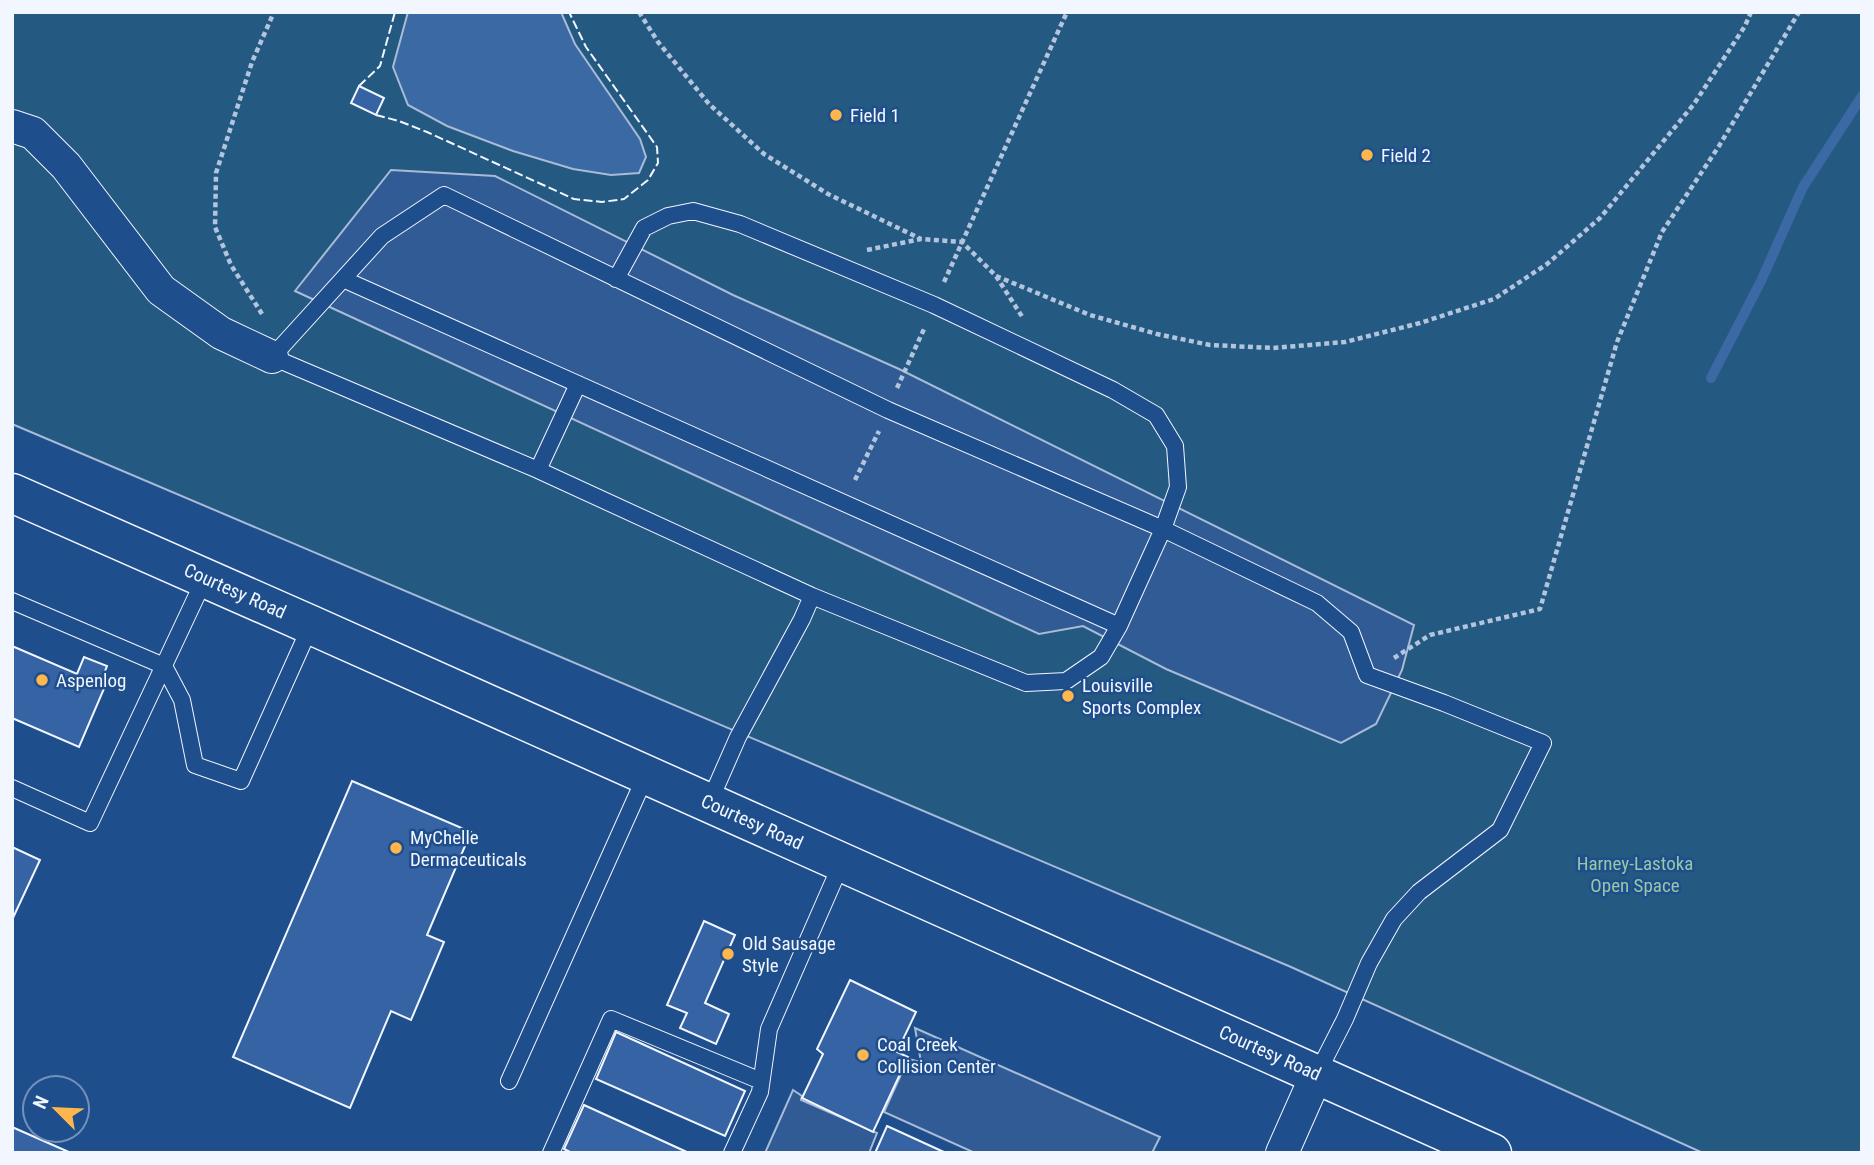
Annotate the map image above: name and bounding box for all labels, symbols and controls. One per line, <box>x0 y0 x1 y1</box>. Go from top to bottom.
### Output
place label: Field 1 <box>850 104 900 127</box>
marker: Field 1 <box>828 107 844 123</box>
place label: Field 2 <box>1381 144 1431 167</box>
marker: Field 2 <box>1359 147 1375 163</box>
street label: Courtesy Road <box>180 558 290 624</box>
place label: Aspenlog <box>56 669 126 692</box>
marker: Aspenlog <box>34 672 50 688</box>
place label: Louisville Sports Complex <box>1082 674 1201 719</box>
marker: Louisville Sports Complex <box>1060 688 1076 704</box>
street label: Courtesy Road <box>697 789 807 855</box>
place label: MyChelle Dermaceuticals <box>410 826 527 871</box>
marker: MyChelle Dermaceuticals <box>388 840 404 856</box>
park label: Harney-Lastoka Open Space <box>1577 852 1693 897</box>
place label: Old Sausage Style <box>742 932 836 977</box>
marker: Old Sausage Style <box>720 946 736 962</box>
street label: Courtesy Road <box>1215 1020 1325 1086</box>
place label: Coal Creek Collision Center <box>877 1033 996 1078</box>
marker: Coal Creek Collision Center <box>855 1047 871 1063</box>
north arrow <box>21 1074 91 1144</box>
text: N <box>28 1092 54 1112</box>

